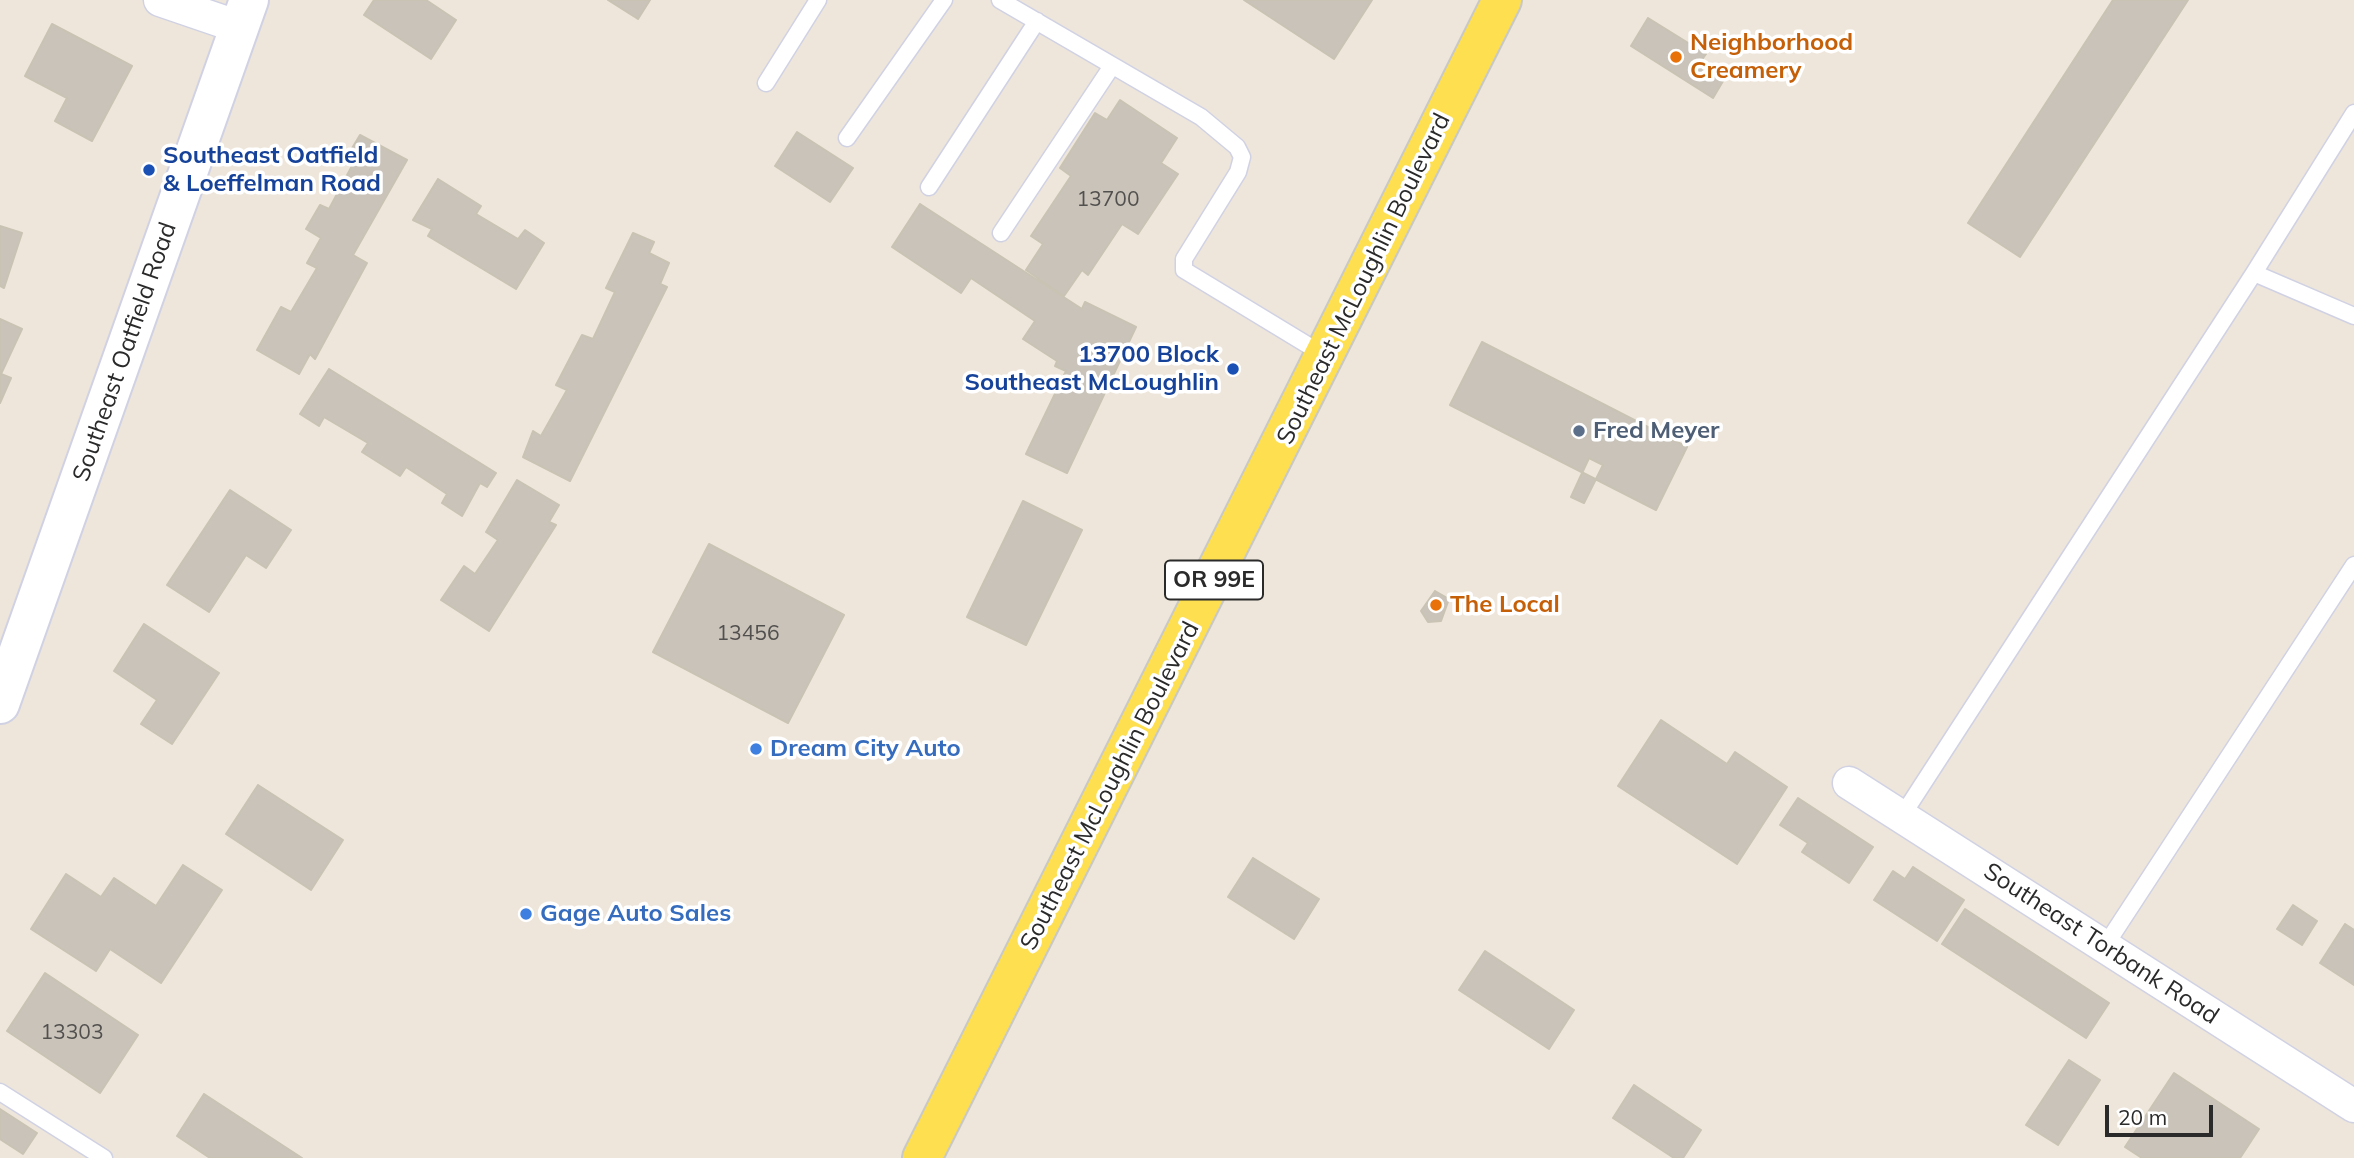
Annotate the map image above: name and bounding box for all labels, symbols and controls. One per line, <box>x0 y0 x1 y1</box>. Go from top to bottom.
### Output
place label: Neighborhood Creamery <box>1690 29 1853 85</box>
marker: Neighborhood Creamery <box>1668 49 1684 65</box>
street label: Southeast McLoughlin Boulevard <box>1271 109 1457 449</box>
place label: Southeast Oatfield & Loeffelman Road <box>163 142 381 198</box>
marker: Southeast Oatfield & Loeffelman Road <box>141 162 157 178</box>
house number: 13700 <box>1077 187 1139 213</box>
street label: Southeast Oatfield Road <box>67 219 183 485</box>
place label: 13700 Block Southeast McLoughlin <box>965 341 1219 397</box>
marker: 13700 Block Southeast McLoughlin <box>1225 361 1241 377</box>
place label: Fred Meyer <box>1593 417 1720 445</box>
marker: Fred Meyer <box>1571 423 1587 439</box>
road number: OR 99E <box>1165 560 1263 600</box>
place label: The Local <box>1450 591 1560 619</box>
marker: The Local <box>1428 597 1444 613</box>
street label: Southeast McLoughlin Boulevard <box>1014 617 1206 955</box>
house number: 13456 <box>717 621 779 647</box>
place label: Dream City Auto <box>770 735 961 763</box>
marker: Dream City Auto <box>748 741 764 757</box>
street label: Southeast Torbank Road <box>1978 857 2224 1031</box>
place label: Gage Auto Sales <box>540 900 731 928</box>
marker: Gage Auto Sales <box>518 906 534 922</box>
house number: 13303 <box>41 1020 103 1046</box>
scale bar <box>2109 1092 2218 1136</box>
text: 20 m <box>2118 1104 2167 1130</box>

